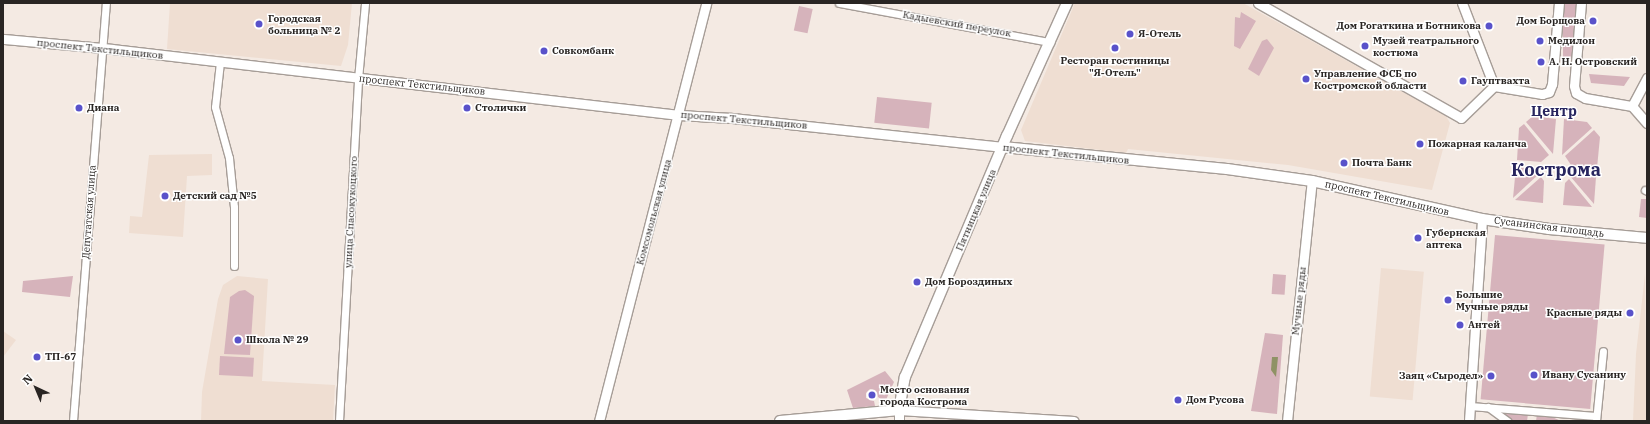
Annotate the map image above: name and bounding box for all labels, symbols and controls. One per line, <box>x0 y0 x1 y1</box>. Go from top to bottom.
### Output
street label: Кадыевский переулок <box>902 9 1012 39</box>
place label: Городская больница № 2 <box>268 12 340 36</box>
place label: Дом Борщова <box>1517 15 1585 27</box>
marker: Дом Борщова <box>1588 16 1598 26</box>
marker: Городская больница № 2 <box>253 18 265 30</box>
place label: Дом Рогаткина и Ботникова <box>1337 20 1481 32</box>
marker: Дом Рогаткина и Ботникова <box>1484 21 1494 31</box>
place label: Я-Отель <box>1138 28 1181 40</box>
marker: Я-Отель <box>1125 29 1135 39</box>
place label: Музей театрального костюма <box>1373 34 1479 58</box>
place label: Медилон <box>1548 35 1595 47</box>
street label: проспект Текстильщиков <box>36 36 164 62</box>
marker: Медилон <box>1535 36 1545 46</box>
marker: Музей театрального костюма <box>1360 41 1370 51</box>
marker: Ресторан гостиницы "Я-Отель" <box>1110 43 1120 53</box>
place label: Совкомбанк <box>552 45 614 57</box>
marker: Совкомбанк <box>539 46 549 56</box>
place label: Ресторан гостиницы "Я-Отель" <box>1061 54 1169 78</box>
place label: А. Н. Островский <box>1549 56 1637 68</box>
marker: А. Н. Островский <box>1536 57 1546 67</box>
place label: Управление ФСБ по Костромской области <box>1314 67 1427 90</box>
street label: проспект Текстильщиков <box>358 72 486 98</box>
marker: Управление ФСБ по Костромской области <box>1301 74 1311 84</box>
place label: Гауптвахта <box>1471 75 1530 87</box>
marker: Гауптвахта <box>1458 76 1468 86</box>
place label: Диана <box>87 102 120 114</box>
place label: Столички <box>475 102 526 114</box>
marker: Диана <box>74 103 84 113</box>
marker: Столички <box>462 103 472 113</box>
district label: Центр <box>1531 103 1577 119</box>
street label: проспект Текстильщиков <box>680 108 808 132</box>
place label: Пожарная каланча <box>1428 138 1527 150</box>
marker: Пожарная каланча <box>1415 139 1425 149</box>
street label: проспект Текстильщиков <box>1002 141 1130 167</box>
street label: улица Спасокукоцкого <box>342 156 360 268</box>
place label: Почта Банк <box>1352 157 1412 169</box>
street label: Комсомольская улица <box>634 158 674 266</box>
marker: Почта Банк <box>1339 158 1349 168</box>
district label: Кострома <box>1511 159 1601 181</box>
street label: Депутатская улица <box>80 165 98 259</box>
street label: Пятницкая улица <box>953 167 999 253</box>
street label: проспект Текстильщиков <box>1324 178 1450 218</box>
place label: Детский сад №5 <box>173 190 257 202</box>
marker: Детский сад №5 <box>160 191 170 201</box>
street label: Сусанинская площадь <box>1493 214 1605 240</box>
place label: Губернская аптека <box>1426 226 1486 250</box>
marker: Губернская аптека <box>1413 233 1423 243</box>
street label: Мучные ряды <box>1289 266 1309 336</box>
place label: Дом Бороздиных <box>925 276 1012 288</box>
marker: Дом Бороздиных <box>912 277 922 287</box>
place label: Большие Мучные ряды <box>1456 288 1528 312</box>
marker: Большие Мучные ряды <box>1443 295 1453 305</box>
place label: Красные ряды <box>1546 307 1622 319</box>
marker: Красные ряды <box>1625 308 1635 318</box>
place label: Антей <box>1468 319 1500 331</box>
marker: Антей <box>1455 320 1465 330</box>
place label: Школа № 29 <box>246 334 309 346</box>
marker: Школа № 29 <box>233 335 243 345</box>
place label: ТП-67 <box>45 351 76 363</box>
marker: ТП-67 <box>32 352 42 362</box>
north arrow <box>16 368 56 408</box>
place label: Ивану Сусанину <box>1542 369 1626 381</box>
place label: Заяц «Сыродел» <box>1399 370 1483 382</box>
marker: Ивану Сусанину <box>1529 370 1539 380</box>
text: N <box>20 371 36 387</box>
marker: Заяц «Сыродел» <box>1486 371 1496 381</box>
place label: Место основания города Кострома <box>880 383 969 406</box>
marker: Место основания города Кострома <box>867 390 877 400</box>
place label: Дом Русова <box>1186 394 1244 406</box>
marker: Дом Русова <box>1173 395 1183 405</box>

